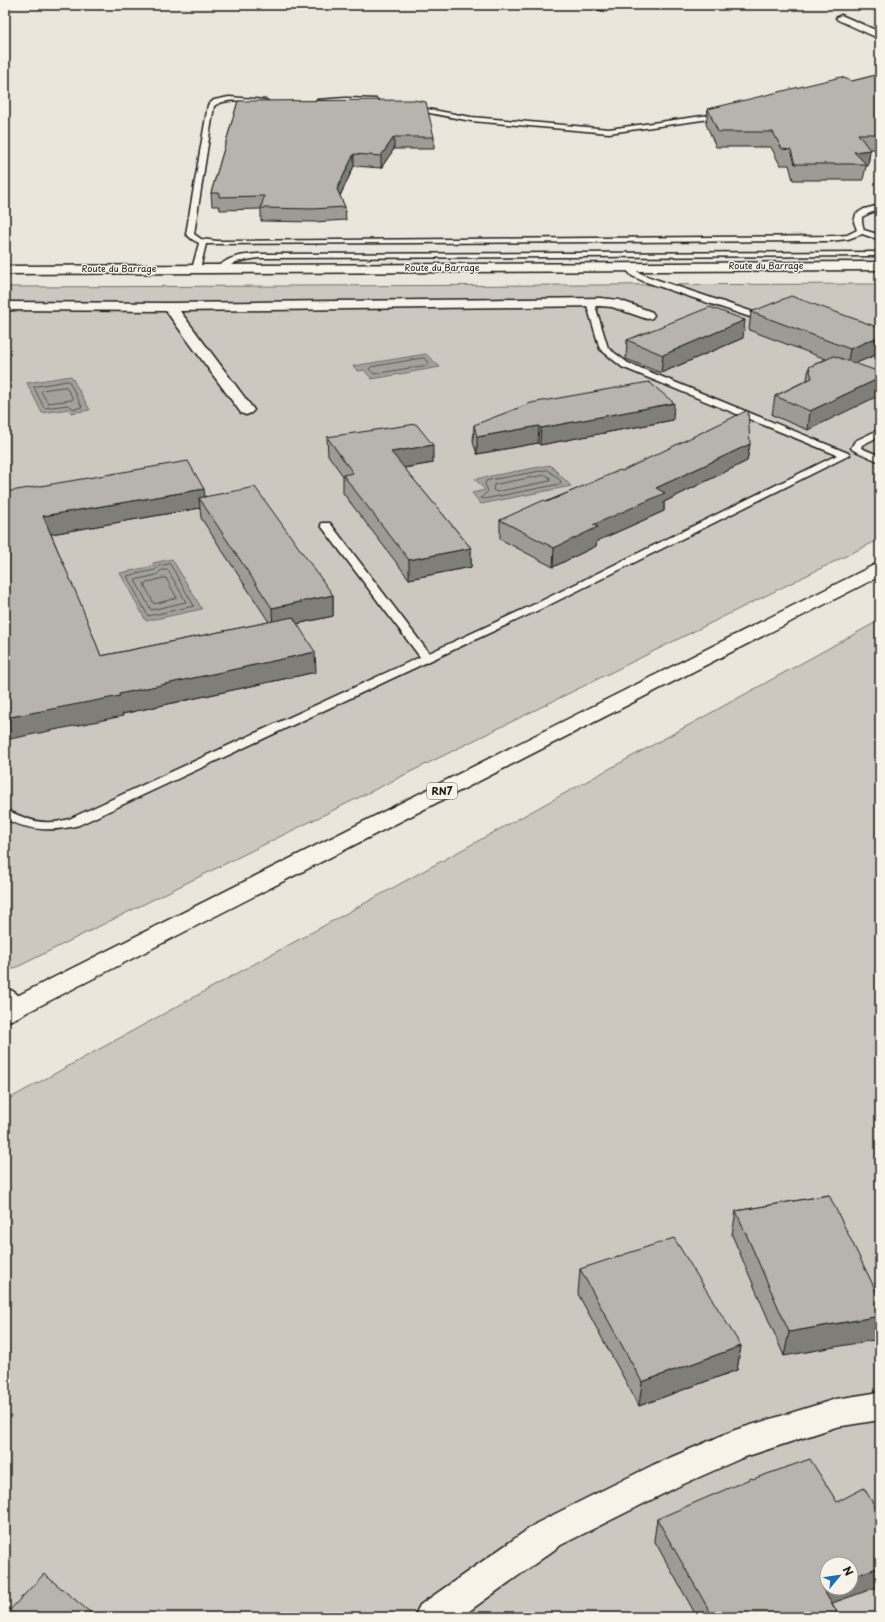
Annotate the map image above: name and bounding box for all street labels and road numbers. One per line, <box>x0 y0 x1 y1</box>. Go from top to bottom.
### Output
street label: Route du Barrage <box>729 258 804 272</box>
street label: Route du Barrage <box>405 260 480 274</box>
street label: Route du Barrage <box>82 261 157 275</box>
road number: RN7 <box>427 783 457 799</box>

